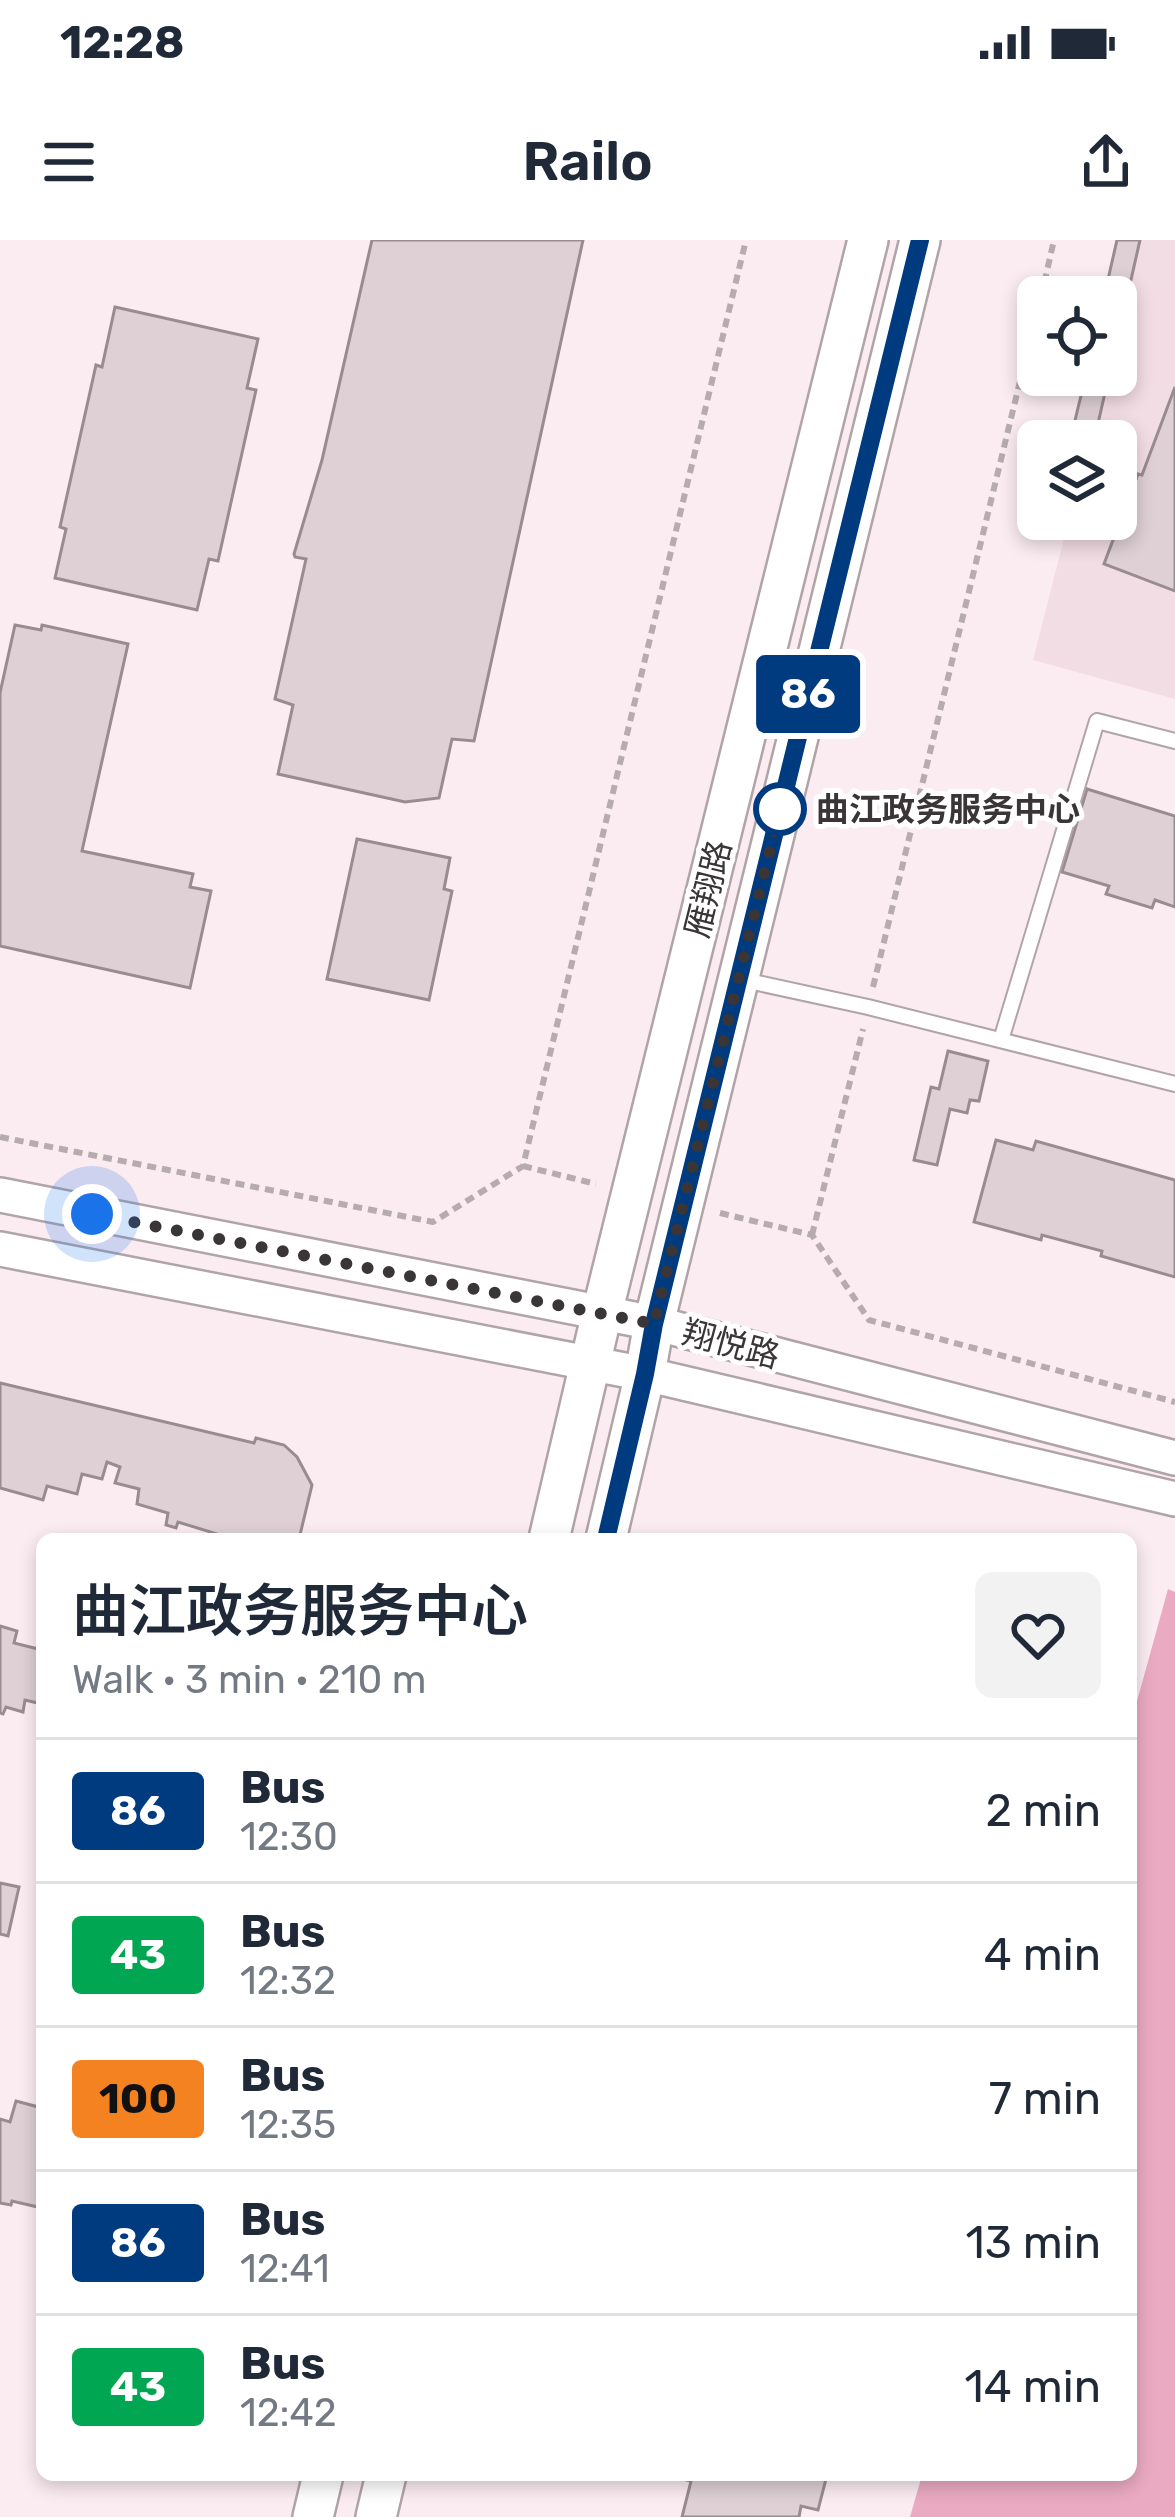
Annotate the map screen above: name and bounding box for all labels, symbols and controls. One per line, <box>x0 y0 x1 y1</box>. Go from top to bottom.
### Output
text: 12:28 <box>60 16 184 69</box>
icon: menu <box>36 129 102 195</box>
icon: share <box>1073 129 1139 195</box>
text: Railo <box>522 130 653 194</box>
map controls <box>1017 276 1137 540</box>
button: locate <box>1017 276 1137 396</box>
button: layers <box>1017 420 1137 540</box>
line badge: 86 <box>754 655 862 733</box>
text: 86 <box>780 669 836 719</box>
marker: 曲江政务服务中心 <box>755 784 805 834</box>
place label: 曲江政务服务中心 <box>816 790 1080 829</box>
street label: 雁翔路 <box>677 836 739 942</box>
your location <box>62 1184 122 1244</box>
street label: 翔悦路 <box>678 1312 784 1376</box>
button: heart <box>975 1572 1101 1698</box>
text: 曲江政务服务中心 <box>72 1578 528 1645</box>
text: Walk · 3 min · 210 m <box>72 1657 426 1703</box>
text: Bus <box>240 1761 325 1814</box>
text: 2 min <box>985 1784 1101 1837</box>
text: 86 <box>110 1786 166 1836</box>
text: 12:30 <box>240 1814 338 1860</box>
text: Bus <box>240 1905 325 1958</box>
text: 4 min <box>984 1928 1101 1981</box>
text: 43 <box>110 1930 166 1980</box>
text: 12:32 <box>240 1958 336 2004</box>
text: Bus <box>240 2049 325 2102</box>
text: 7 min <box>989 2072 1101 2125</box>
text: 100 <box>99 2074 177 2124</box>
text: 12:35 <box>240 2102 336 2148</box>
text: Bus <box>240 2193 325 2246</box>
text: 13 min <box>966 2216 1101 2269</box>
text: 86 <box>110 2218 166 2268</box>
text: 12:41 <box>240 2246 330 2292</box>
text: Bus <box>240 2337 325 2390</box>
text: 14 min <box>965 2360 1101 2413</box>
text: 43 <box>110 2362 166 2412</box>
text: 12:42 <box>240 2390 337 2436</box>

